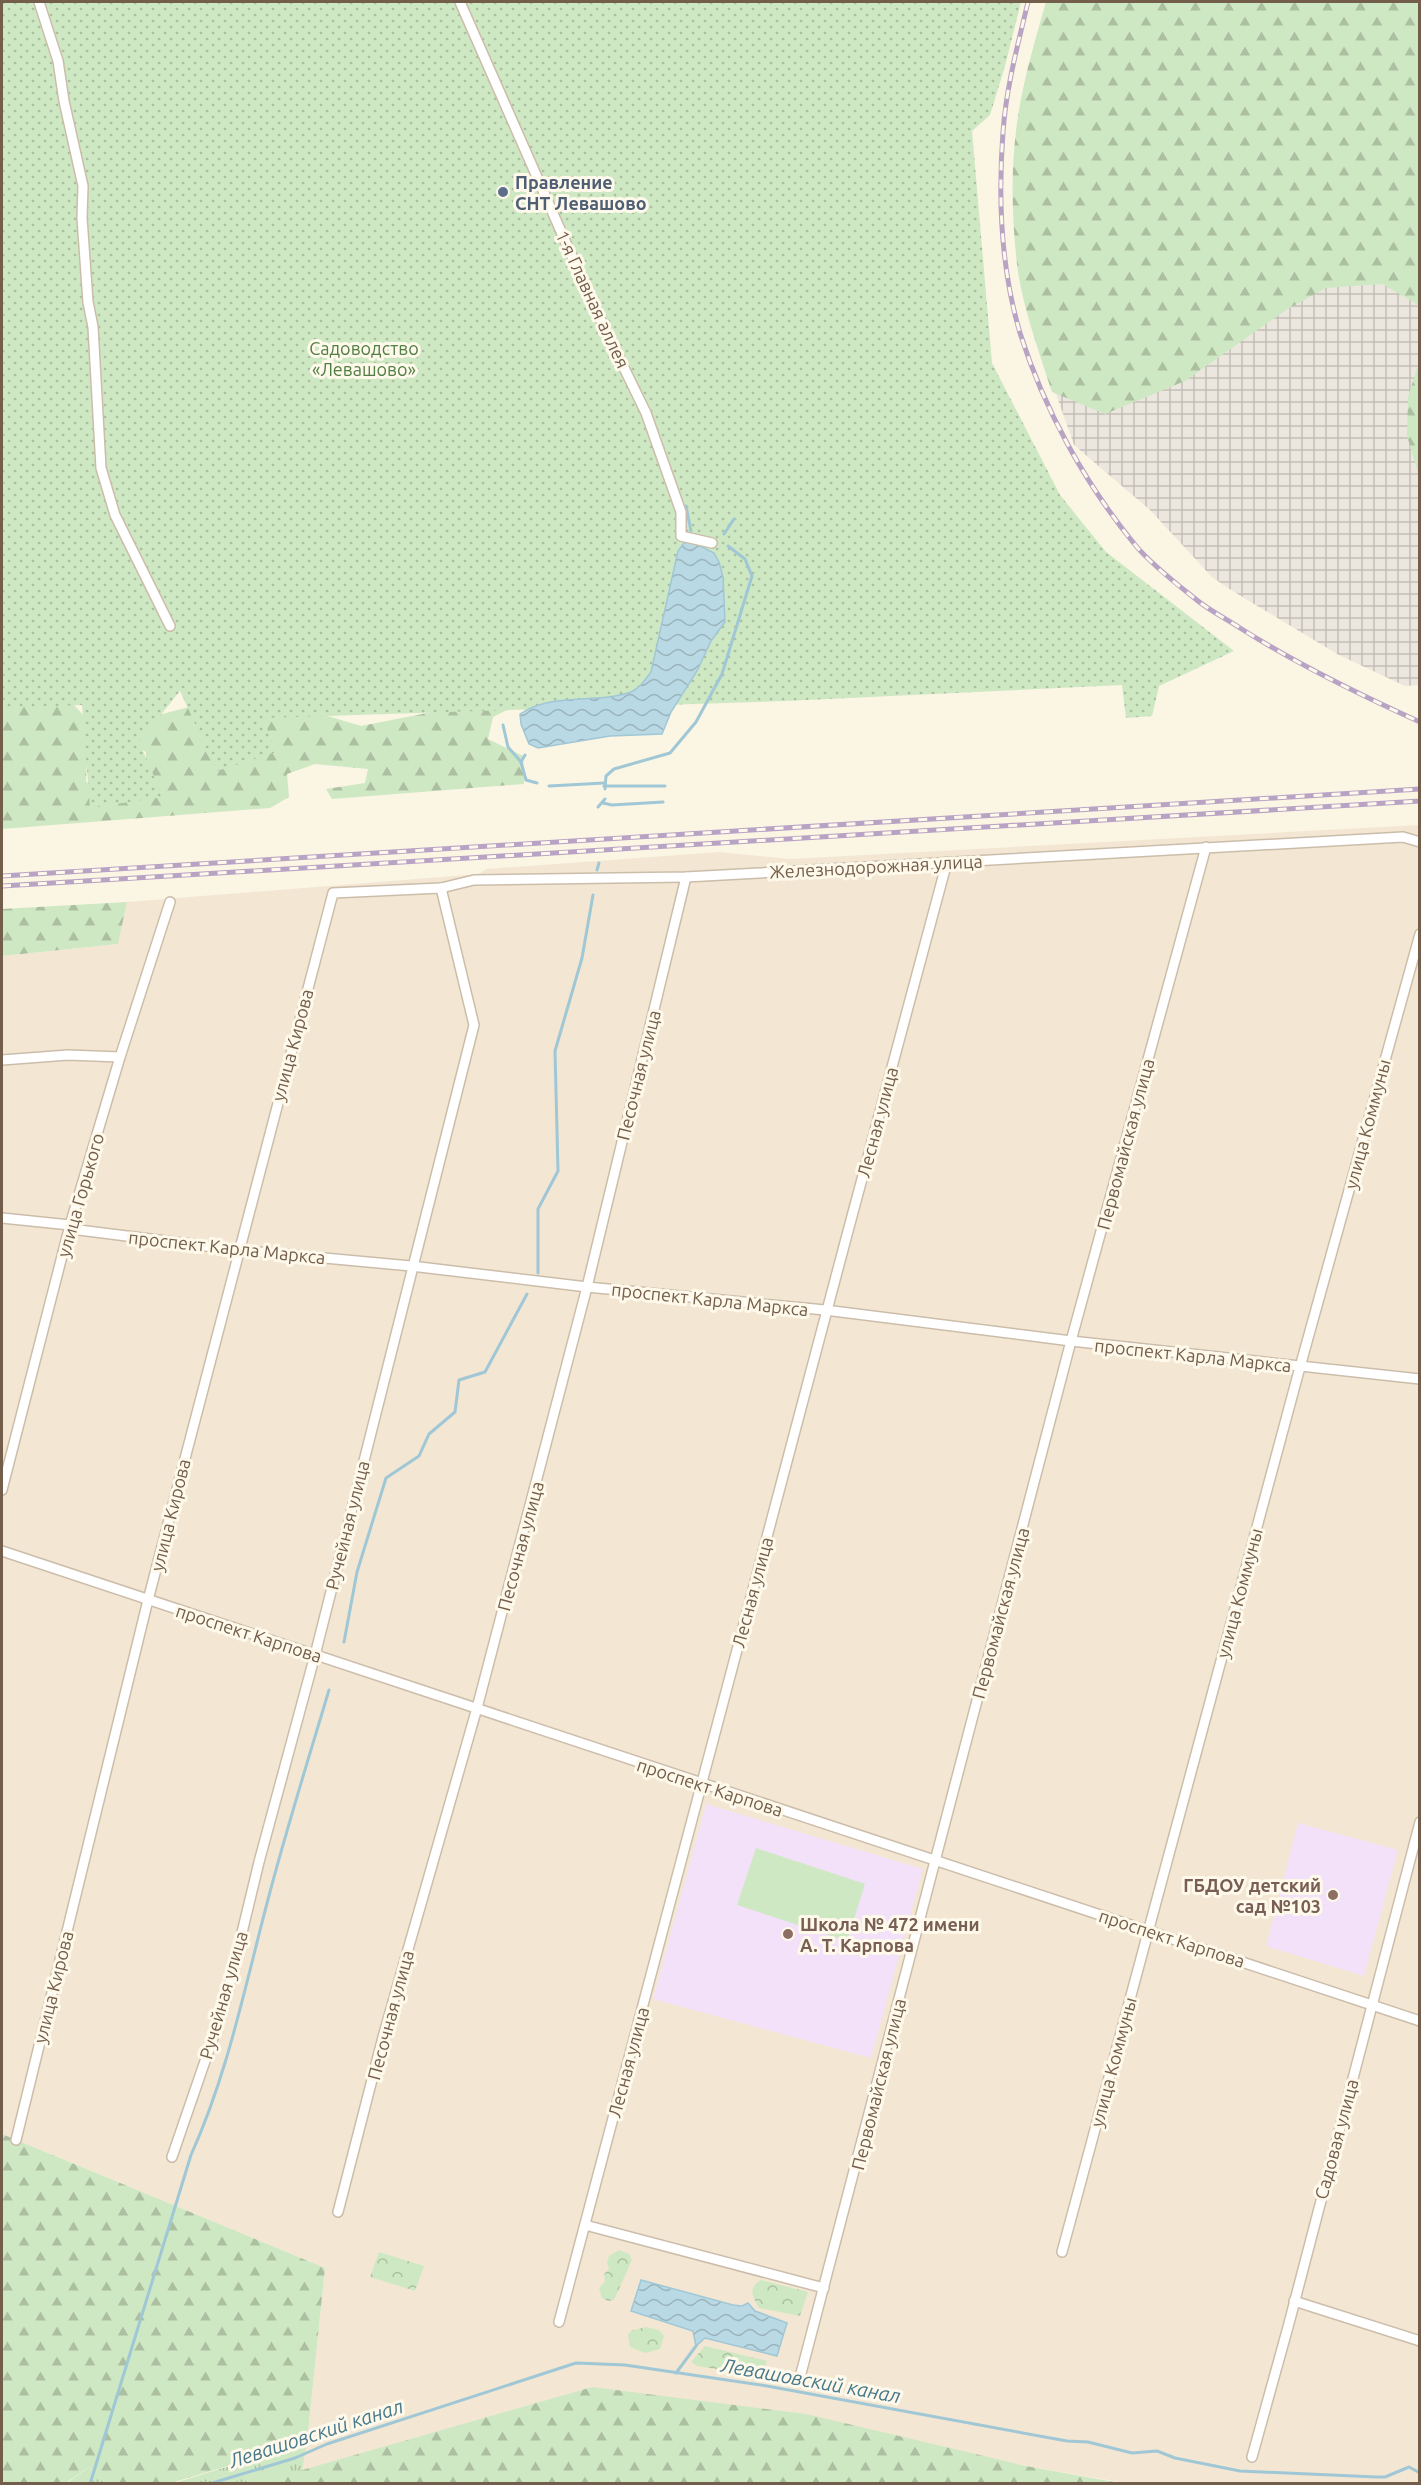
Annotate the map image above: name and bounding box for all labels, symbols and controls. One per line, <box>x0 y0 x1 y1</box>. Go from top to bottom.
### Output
place label: Правление СНТ Левашово <box>515 172 647 213</box>
marker: Правление СНТ Левашово <box>496 185 510 199</box>
street label: 1-я Главная аллея <box>552 227 634 371</box>
park label: Садоводство «Левашово» <box>309 338 419 379</box>
street label: Железнодорожная улица <box>769 850 983 882</box>
street label: улица Кирова <box>267 987 317 1103</box>
street label: Песочная улица <box>612 1008 664 1142</box>
street label: Первомайская улица <box>1093 1056 1157 1232</box>
street label: улица Коммуны <box>1340 1057 1394 1191</box>
street label: Лесная улица <box>853 1065 901 1179</box>
street label: улица Горького <box>53 1131 107 1259</box>
street label: проспект Карла Маркса <box>127 1227 327 1267</box>
street label: проспект Карла Маркса <box>610 1279 810 1319</box>
street label: проспект Карла Маркса <box>1093 1335 1293 1375</box>
street label: улица Кирова <box>146 1457 194 1573</box>
street label: Ручейная улица <box>321 1458 373 1592</box>
street label: Песочная улица <box>493 1479 547 1613</box>
street label: Первомайская улица <box>968 1525 1032 1701</box>
street label: улица Коммуны <box>1212 1526 1266 1660</box>
street label: Лесная улица <box>728 1535 776 1649</box>
street label: проспект Карпова <box>174 1600 324 1666</box>
street label: проспект Карпова <box>635 1754 785 1820</box>
place label: ГБДОУ детский сад №103 <box>1183 1875 1321 1916</box>
marker: ГБДОУ детский сад №103 <box>1326 1888 1340 1902</box>
street label: проспект Карпова <box>1097 1905 1247 1971</box>
place label: Школа № 472 имени А. Т. Карпова <box>800 1914 979 1955</box>
marker: Школа № 472 имени А. Т. Карпова <box>781 1927 795 1941</box>
street label: улица Кирова <box>29 1929 77 2045</box>
street label: Ручейная улица <box>195 1929 251 2061</box>
street label: Песочная улица <box>363 1948 417 2082</box>
street label: улица Коммуны <box>1086 1995 1140 2129</box>
street label: Первомайская улица <box>847 1996 909 2172</box>
street label: Лесная улица <box>604 2005 652 2119</box>
street label: Садовая улица <box>1310 2077 1362 2201</box>
water label: Левашовский канал <box>719 2353 902 2407</box>
water label: Левашовский канал <box>225 2394 406 2472</box>

